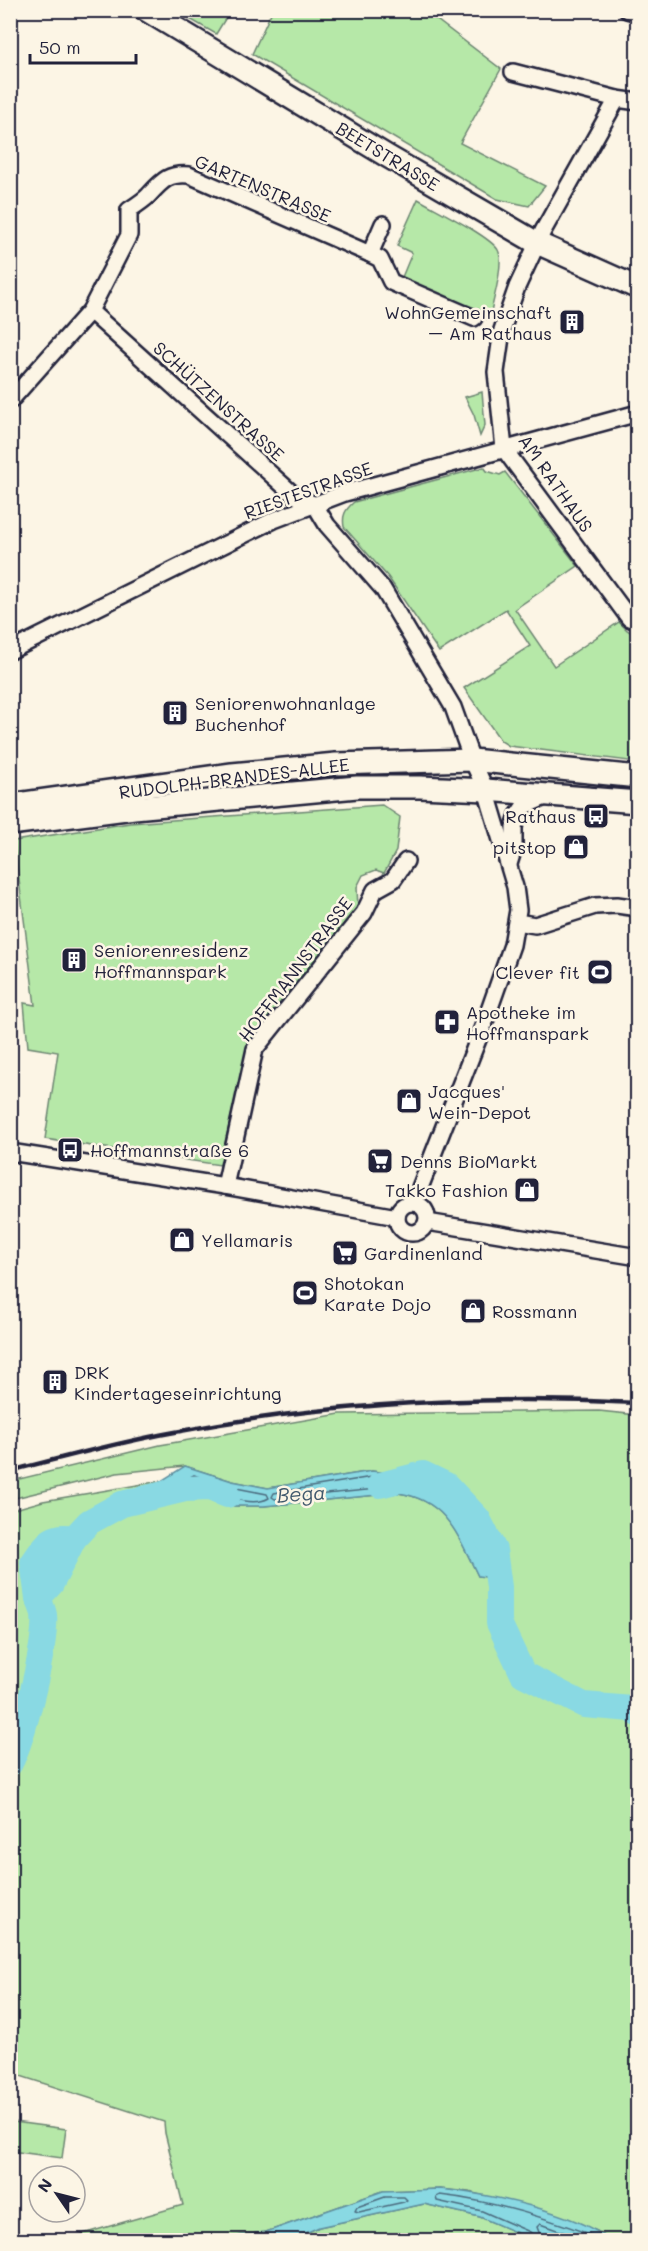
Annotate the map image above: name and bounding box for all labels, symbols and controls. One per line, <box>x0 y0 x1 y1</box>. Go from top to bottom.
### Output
scale bar <box>30 27 136 65</box>
text: 50 m <box>39 35 81 59</box>
street label: BEETSTRASSE <box>332 116 444 196</box>
street label: GARTENSTRASSE <box>191 148 335 228</box>
place label: WohnGemeinschaft – Am Rathaus <box>384 300 552 345</box>
building icon: WohnGemeinschaft – Am Rathaus <box>557 307 587 337</box>
street label: SCHÜTZENSTRASSE <box>148 336 290 466</box>
street label: AM RATHAUS <box>513 429 599 537</box>
street label: RIESTESTRASSE <box>240 456 376 524</box>
place label: Seniorenwohnanlage Buchenhof <box>195 691 376 736</box>
building icon: Seniorenwohnanlage Buchenhof <box>160 698 190 728</box>
street label: RUDOLPH-BRANDES-ALLEE <box>117 752 351 804</box>
bus stop icon: Rathaus <box>581 801 611 831</box>
place label: Rathaus <box>505 804 576 828</box>
shop icon: pitstop <box>561 832 591 862</box>
place label: pitstop <box>493 835 556 859</box>
street label: HOFFMANNSTRASSE <box>233 892 357 1046</box>
place label: Seniorenresidenz Hoffmannspark <box>94 938 249 983</box>
building icon: Seniorenresidenz Hoffmannspark <box>59 945 89 975</box>
sports icon: Clever fit <box>585 957 615 987</box>
place label: Clever fit <box>496 960 580 984</box>
place label: Apotheke im Hoffmanspark <box>466 1000 589 1045</box>
pharmacy icon: Apotheke im Hoffmanspark <box>432 1007 462 1037</box>
place label: Jacques' Wein-Depot <box>428 1079 531 1124</box>
shop icon: Jacques' Wein-Depot <box>394 1086 424 1116</box>
bus stop icon: Hoffmannstraße 6 <box>55 1135 85 1165</box>
place label: Hoffmannstraße 6 <box>90 1138 249 1162</box>
supermarket icon: Denns BioMarkt <box>365 1146 395 1176</box>
place label: Denns BioMarkt <box>400 1149 537 1173</box>
shop icon: Takko Fashion <box>512 1175 542 1205</box>
place label: Takko Fashion <box>385 1178 508 1202</box>
shop icon: Yellamaris <box>167 1225 197 1255</box>
place label: Yellamaris <box>201 1228 293 1252</box>
supermarket icon: Gardinenland <box>330 1238 360 1268</box>
place label: Gardinenland <box>364 1241 483 1265</box>
place label: Shotokan Karate Dojo <box>324 1271 431 1316</box>
sports icon: Shotokan Karate Dojo <box>290 1278 320 1308</box>
shop icon: Rossmann <box>458 1296 488 1326</box>
place label: Rossmann <box>492 1299 577 1323</box>
place label: DRK Kindertageseinrichtung <box>74 1360 282 1405</box>
building icon: DRK Kindertageseinrichtung <box>40 1367 70 1397</box>
water label: Bega <box>276 1478 326 1508</box>
north arrow <box>27 2164 87 2224</box>
text: N <box>32 2174 56 2196</box>

